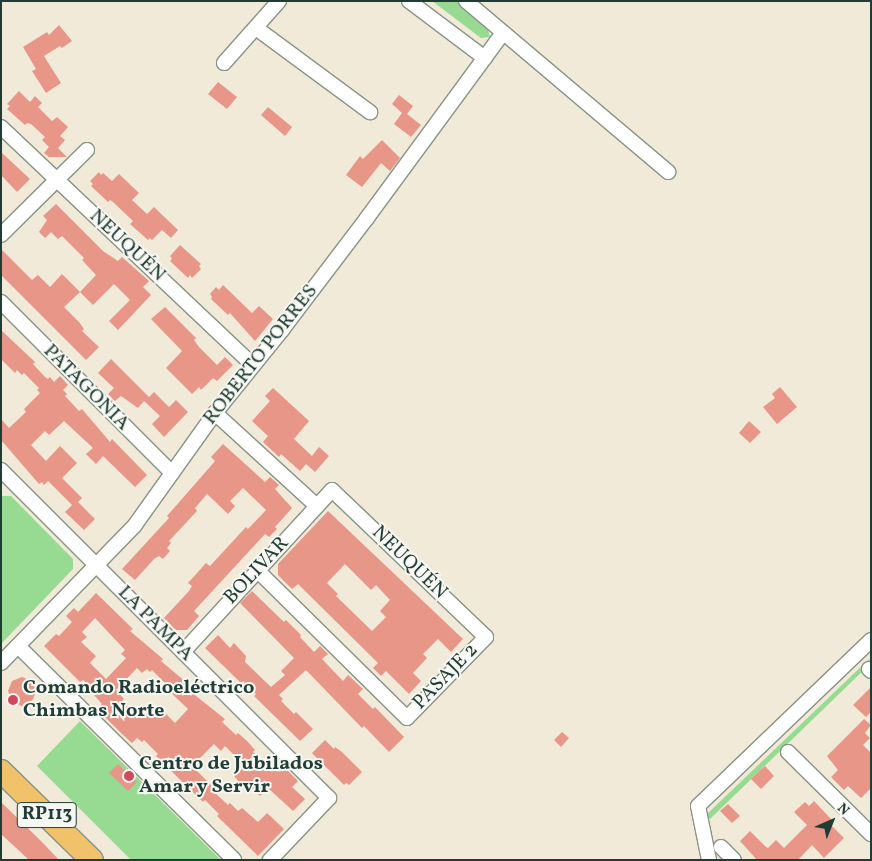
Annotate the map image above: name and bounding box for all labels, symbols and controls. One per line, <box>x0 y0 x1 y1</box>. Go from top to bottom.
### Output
street label: NEUQUÉN <box>84 205 170 287</box>
street label: ROBERTO PORRES <box>199 280 323 430</box>
street label: PATAGONIA <box>38 340 134 436</box>
street label: NEUQUÉN <box>366 521 452 605</box>
street label: BOLIVAR <box>220 532 294 610</box>
street label: LA PAMPA <box>112 581 198 667</box>
street label: PASAJE 2 <box>408 639 484 715</box>
place label: Comando Radioeléctrico Chimbas Norte <box>23 676 254 723</box>
marker: Comando Radioeléctrico Chimbas Norte <box>7 694 19 706</box>
place label: Centro de Jubilados Amar y Servir <box>139 752 323 799</box>
marker: Centro de Jubilados Amar y Servir <box>123 770 135 782</box>
north arrow <box>807 796 857 846</box>
road number: RP113 <box>16 798 78 832</box>
text: N <box>833 799 853 820</box>

